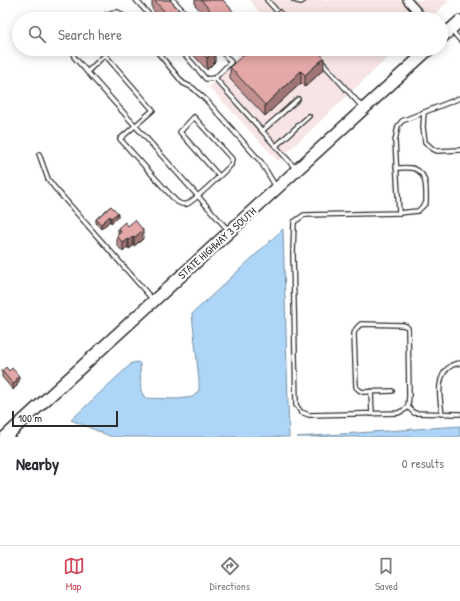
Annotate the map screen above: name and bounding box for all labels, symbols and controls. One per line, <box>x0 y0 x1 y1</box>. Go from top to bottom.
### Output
search box <box>12 12 448 56</box>
icon: search <box>26 23 48 45</box>
text: Search here <box>58 24 122 45</box>
street label: STATE HIGHWAY 3 SOUTH <box>175 204 259 282</box>
scale bar <box>12 409 118 428</box>
text: 100 m <box>18 411 42 425</box>
text: Nearby <box>16 452 59 475</box>
text: 0 results <box>402 454 444 472</box>
tab: Map <box>63 555 85 593</box>
tab: Directions <box>210 555 250 593</box>
tab: Saved <box>375 555 397 593</box>

